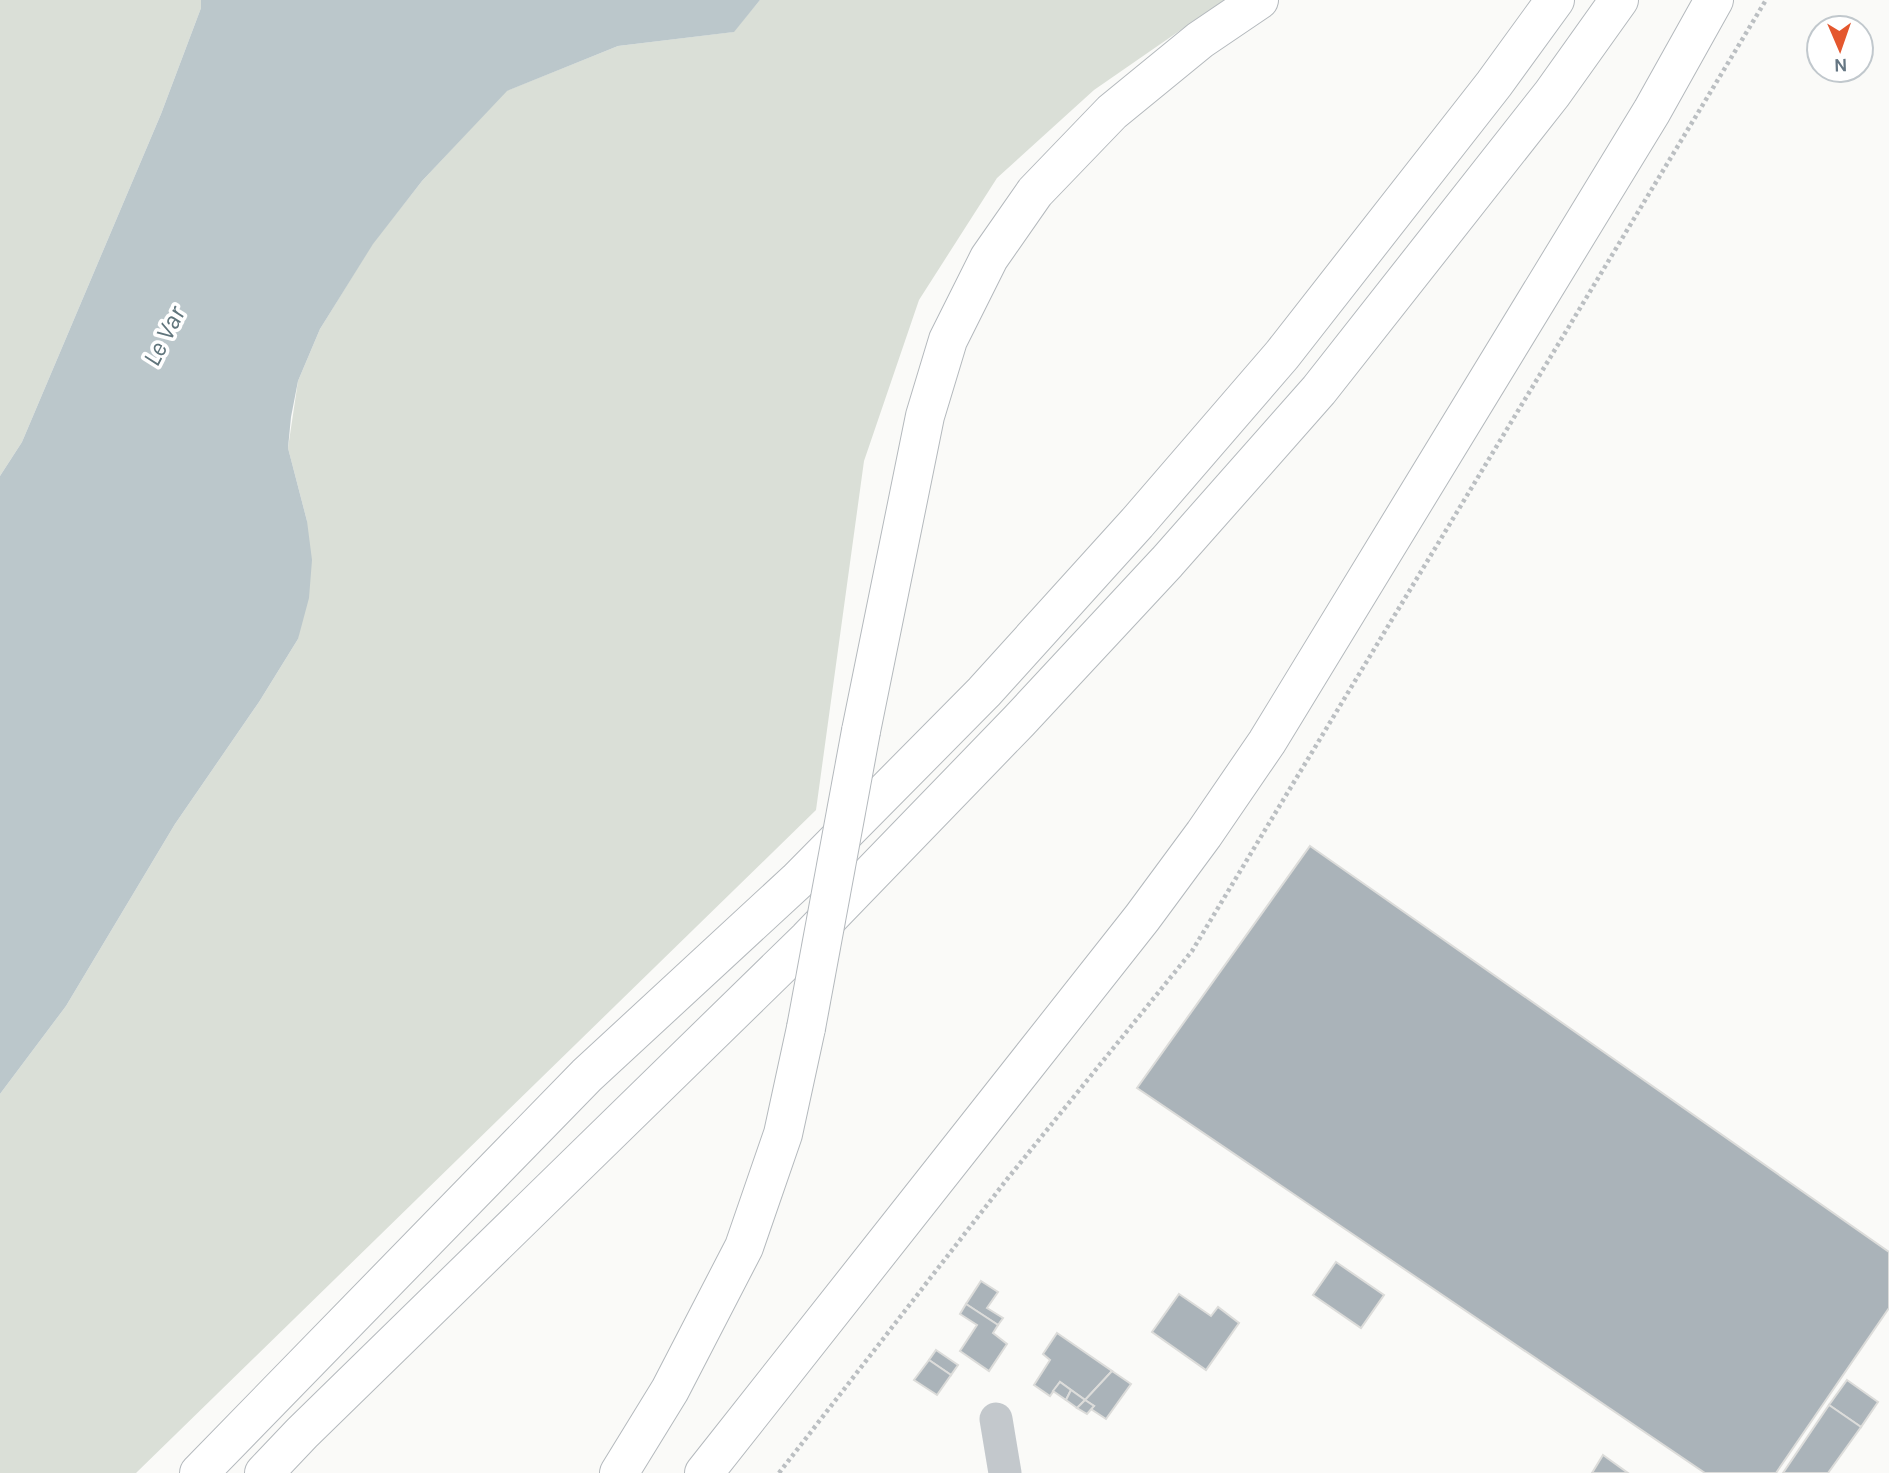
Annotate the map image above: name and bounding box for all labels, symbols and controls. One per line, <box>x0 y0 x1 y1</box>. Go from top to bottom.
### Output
north arrow <box>1805 14 1875 84</box>
text: N <box>1833 54 1848 76</box>
water label: Le Var <box>136 300 193 371</box>

